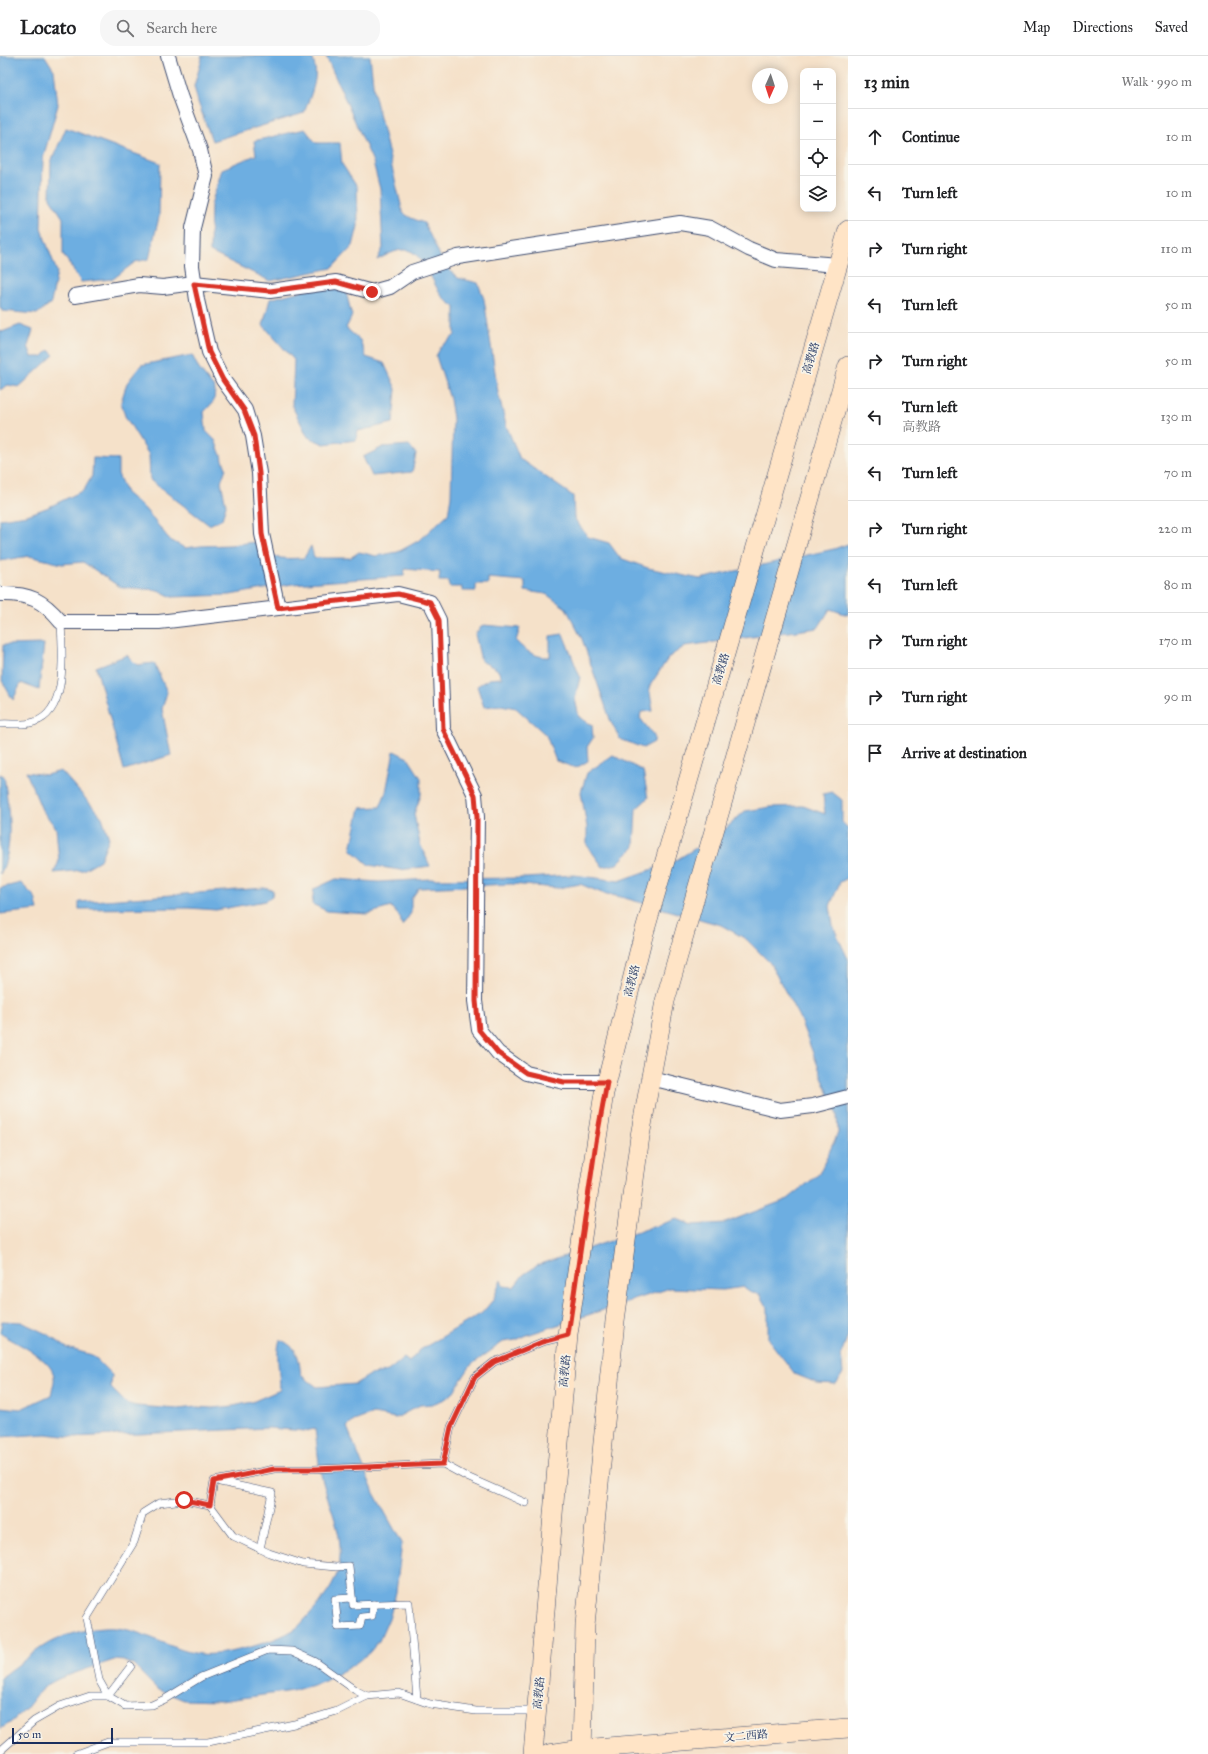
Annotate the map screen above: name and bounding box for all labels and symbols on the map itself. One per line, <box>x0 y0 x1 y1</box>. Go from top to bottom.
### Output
north arrow <box>752 68 788 104</box>
route end <box>363 283 381 301</box>
street label: 高教路 <box>800 340 822 376</box>
street label: 高教路 <box>710 651 732 687</box>
street label: 高教路 <box>622 963 642 999</box>
street label: 高教路 <box>557 1354 573 1388</box>
route start <box>175 1491 193 1509</box>
street label: 高教路 <box>531 1676 547 1710</box>
scale bar <box>12 1726 113 1745</box>
street label: 文二西路 <box>724 1728 768 1744</box>

